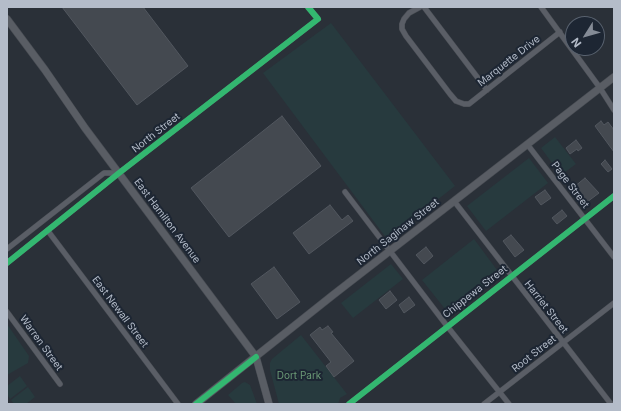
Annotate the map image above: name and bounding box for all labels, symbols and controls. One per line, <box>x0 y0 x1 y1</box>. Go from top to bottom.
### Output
north arrow <box>565 16 605 56</box>
street label: Marquette Drive <box>475 33 543 89</box>
text: N <box>568 35 584 50</box>
street label: North Street <box>130 111 182 155</box>
street label: Page Street <box>549 159 591 211</box>
street label: East Hamilton Avenue <box>131 176 203 266</box>
street label: North Saginaw Street <box>355 196 441 268</box>
street label: Chippewa Street <box>440 263 510 321</box>
street label: East Newall Street <box>89 274 151 350</box>
street label: Harriet Street <box>522 278 570 336</box>
street label: Warren Street <box>17 313 65 373</box>
street label: Root Street <box>510 333 558 375</box>
park label: Dort Park <box>277 370 321 382</box>

